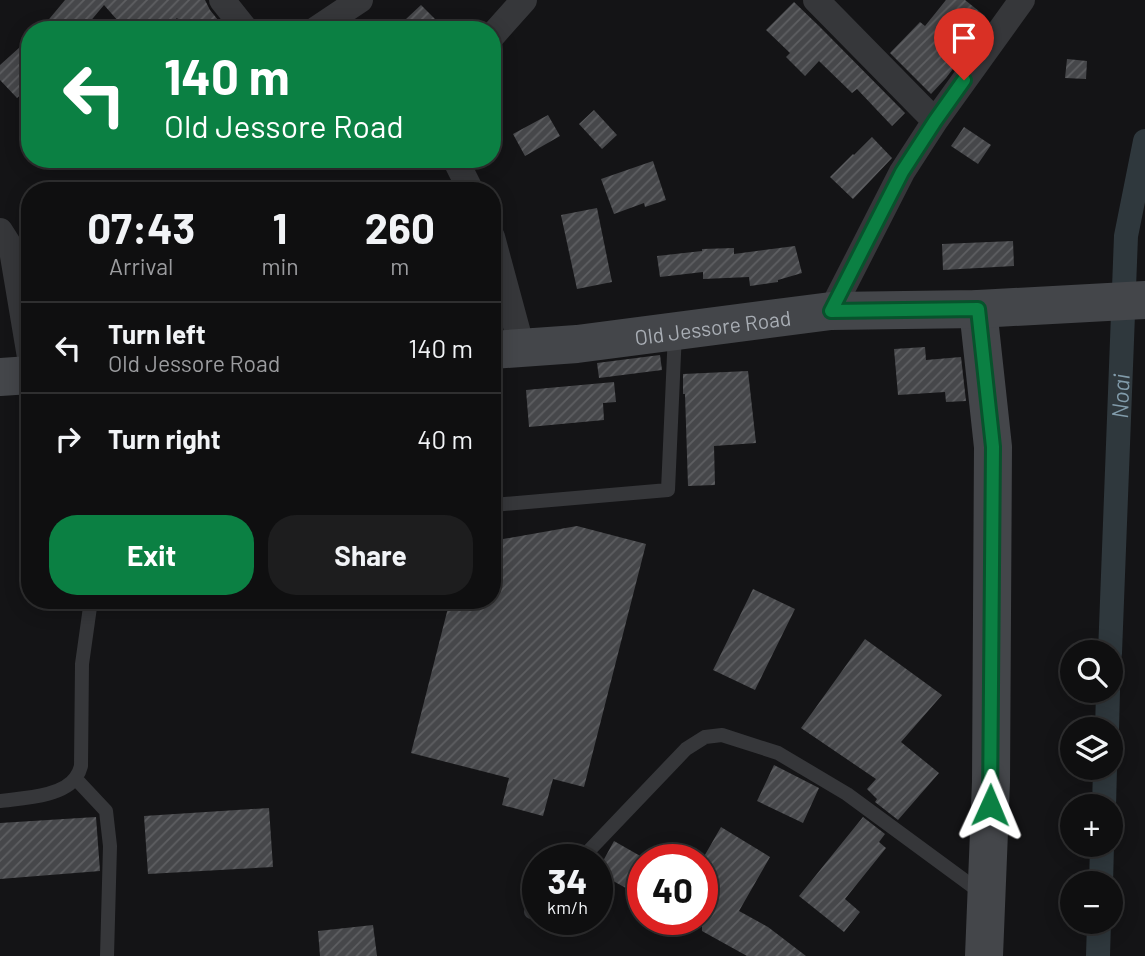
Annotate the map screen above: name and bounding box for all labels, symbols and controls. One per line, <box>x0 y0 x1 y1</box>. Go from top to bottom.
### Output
pin <box>934 8 994 80</box>
icon: arrive <box>945 19 983 57</box>
text: 140 m <box>164 46 290 105</box>
icon: left <box>49 49 140 140</box>
text: Old Jessore Road <box>164 106 404 144</box>
text: 07:43 <box>87 202 195 252</box>
text: 1 <box>273 202 287 252</box>
text: 260 <box>365 202 435 252</box>
text: Arrival <box>109 252 173 280</box>
text: min <box>261 252 299 280</box>
text: m <box>390 252 409 280</box>
street label: Old Jessore Road <box>633 304 792 349</box>
text: Turn left <box>108 318 206 349</box>
icon: left <box>49 329 87 367</box>
text: 140 m <box>408 332 473 363</box>
text: Old Jessore Road <box>108 349 280 377</box>
water label: Noai <box>1105 373 1135 419</box>
icon: right <box>49 420 87 458</box>
text: Turn right <box>108 423 221 454</box>
text: 40 m <box>417 423 473 454</box>
button: Exit <box>49 515 254 595</box>
button: Share <box>268 515 473 595</box>
map controls <box>1060 640 1123 934</box>
button: search <box>1060 640 1123 703</box>
button: layers <box>1060 717 1123 780</box>
position arrow <box>953 768 1027 842</box>
button: + <box>1060 794 1123 857</box>
speed limit sign: 40 <box>627 844 718 935</box>
text: 34 <box>547 859 588 901</box>
button: − <box>1060 871 1123 934</box>
text: km/h <box>547 896 588 918</box>

